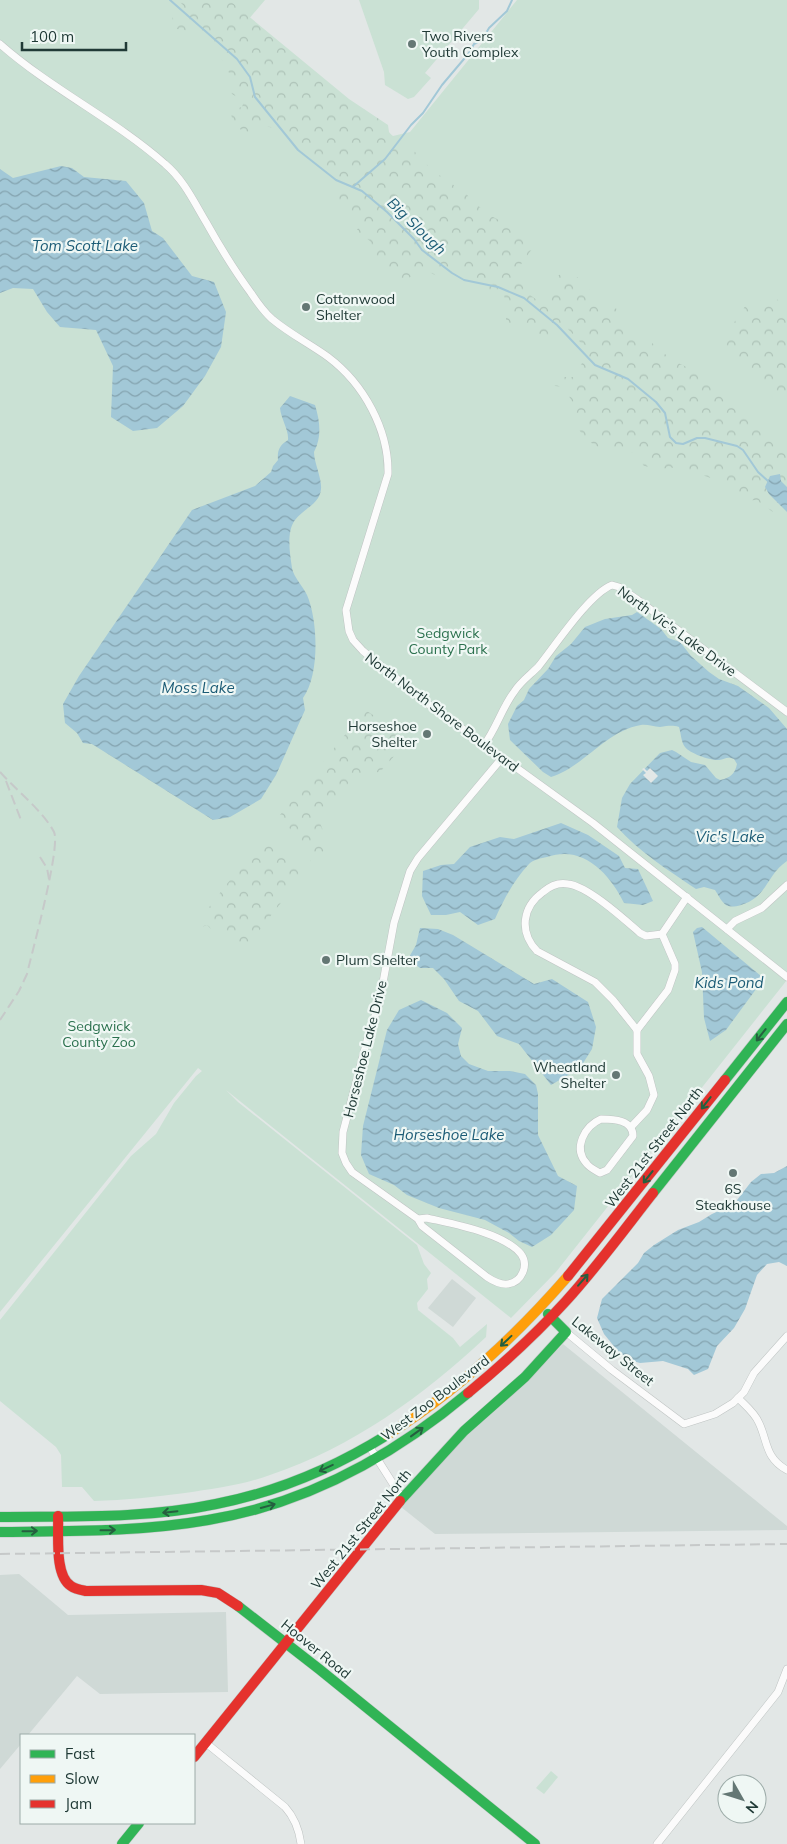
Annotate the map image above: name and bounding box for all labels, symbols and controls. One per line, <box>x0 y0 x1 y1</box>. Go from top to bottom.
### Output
scale bar <box>22 20 126 52</box>
text: 100 m <box>30 27 74 46</box>
place label: Two Rivers Youth Complex <box>421 27 519 61</box>
marker: Two Rivers Youth Complex <box>406 38 418 50</box>
water label: Big Slough <box>384 193 451 259</box>
water label: Tom Scott Lake <box>32 236 138 255</box>
place label: Cottonwood Shelter <box>316 290 395 324</box>
marker: Cottonwood Shelter <box>300 301 312 313</box>
street label: North Vic's Lake Drive <box>614 582 740 680</box>
park label: Sedgwick County Park <box>409 624 488 658</box>
street label: North North Shore Boulevard <box>361 648 523 776</box>
water label: Moss Lake <box>161 678 235 697</box>
place label: Horseshoe Shelter <box>348 717 418 751</box>
marker: Horseshoe Shelter <box>421 728 433 740</box>
water label: Vic's Lake <box>695 827 765 846</box>
place label: Plum Shelter <box>336 951 419 969</box>
marker: Plum Shelter <box>320 954 332 966</box>
water label: Kids Pond <box>694 973 764 992</box>
street label: Horseshoe Lake Drive <box>339 978 391 1120</box>
park label: Sedgwick County Zoo <box>62 1017 136 1051</box>
one-way arrow <box>755 1028 766 1041</box>
place label: Wheatland Shelter <box>533 1058 607 1092</box>
marker: Wheatland Shelter <box>610 1069 622 1081</box>
street label: West 21st Street North <box>601 1083 707 1211</box>
one-way arrow <box>701 1096 712 1109</box>
water label: Horseshoe Lake <box>394 1125 504 1144</box>
marker: 6S Steakhouse <box>727 1167 739 1179</box>
one-way arrow <box>642 1170 653 1183</box>
place label: 6S Steakhouse <box>695 1180 771 1214</box>
one-way arrow <box>577 1274 588 1287</box>
street label: Lakeway Street <box>568 1312 658 1390</box>
one-way arrow <box>499 1335 512 1347</box>
street label: West Zoo Boulevard <box>377 1351 493 1445</box>
one-way arrow <box>410 1427 424 1437</box>
one-way arrow <box>319 1464 334 1474</box>
street label: West 21st Street North <box>307 1465 415 1593</box>
one-way arrow <box>260 1501 276 1511</box>
one-way arrow <box>162 1507 178 1517</box>
one-way arrow <box>100 1525 116 1535</box>
one-way arrow <box>21 1526 37 1536</box>
street label: Hoover Road <box>277 1615 355 1683</box>
legend <box>20 1734 195 1824</box>
text: Fast <box>65 1744 95 1763</box>
text: Slow <box>65 1769 99 1788</box>
north arrow <box>717 1774 767 1824</box>
text: Jam <box>65 1794 92 1813</box>
text: N <box>742 1797 762 1817</box>

